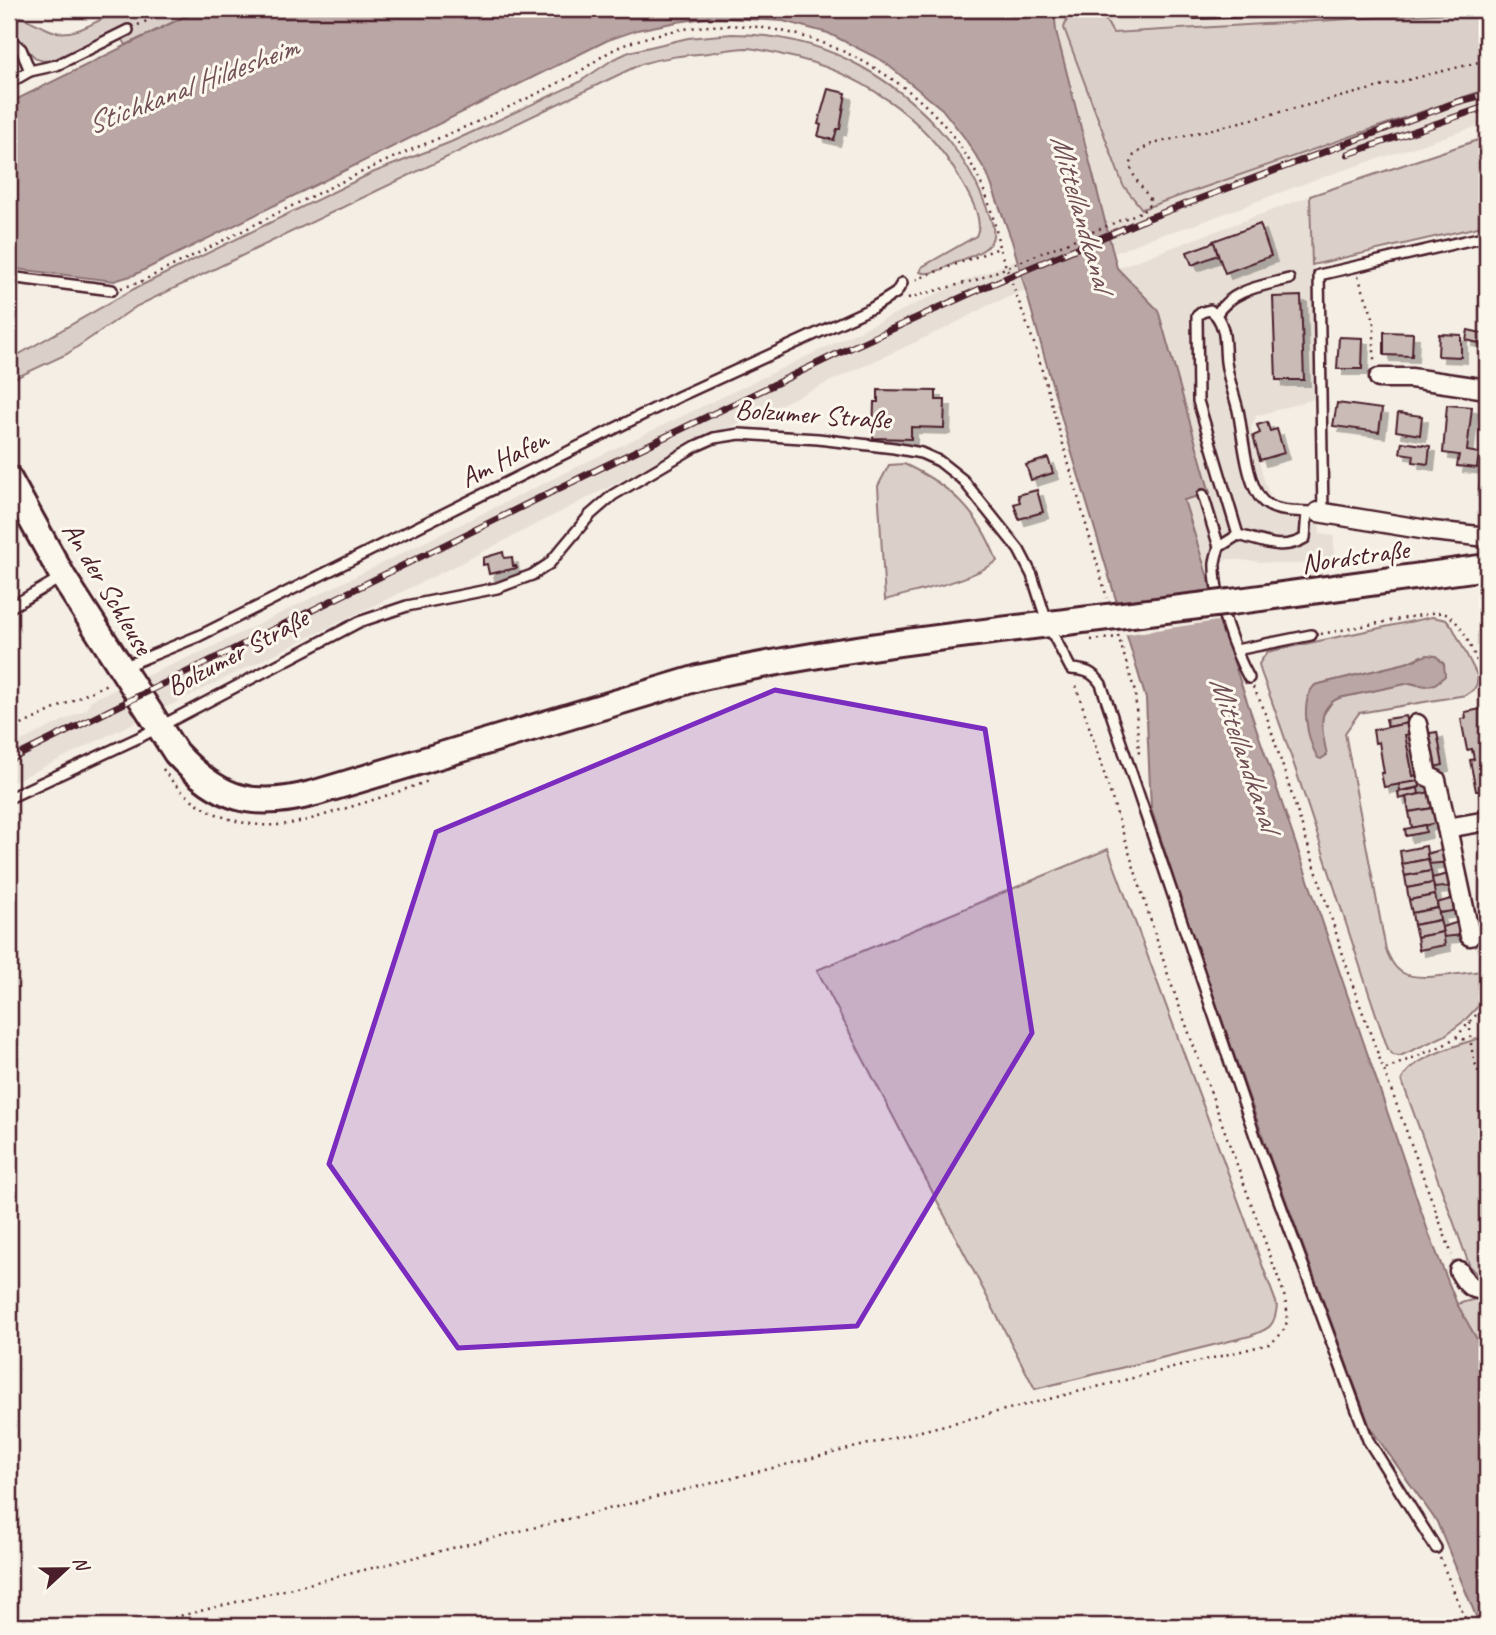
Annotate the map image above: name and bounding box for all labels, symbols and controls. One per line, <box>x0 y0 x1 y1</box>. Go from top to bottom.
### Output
water label: Stichkanal Hildesheim <box>81 26 306 143</box>
water label: Mittellandkanal <box>1042 130 1125 303</box>
street label: Bolzumer Straße <box>734 391 894 437</box>
street label: Am Hafen <box>454 420 555 495</box>
street label: An der Schleuse <box>55 515 162 662</box>
street label: Nordstraße <box>1299 531 1413 581</box>
street label: Bolzumer Straße <box>160 599 316 704</box>
water label: Mittellandkanal <box>1201 671 1292 844</box>
north arrow <box>32 1534 102 1604</box>
text: N <box>68 1553 95 1576</box>

